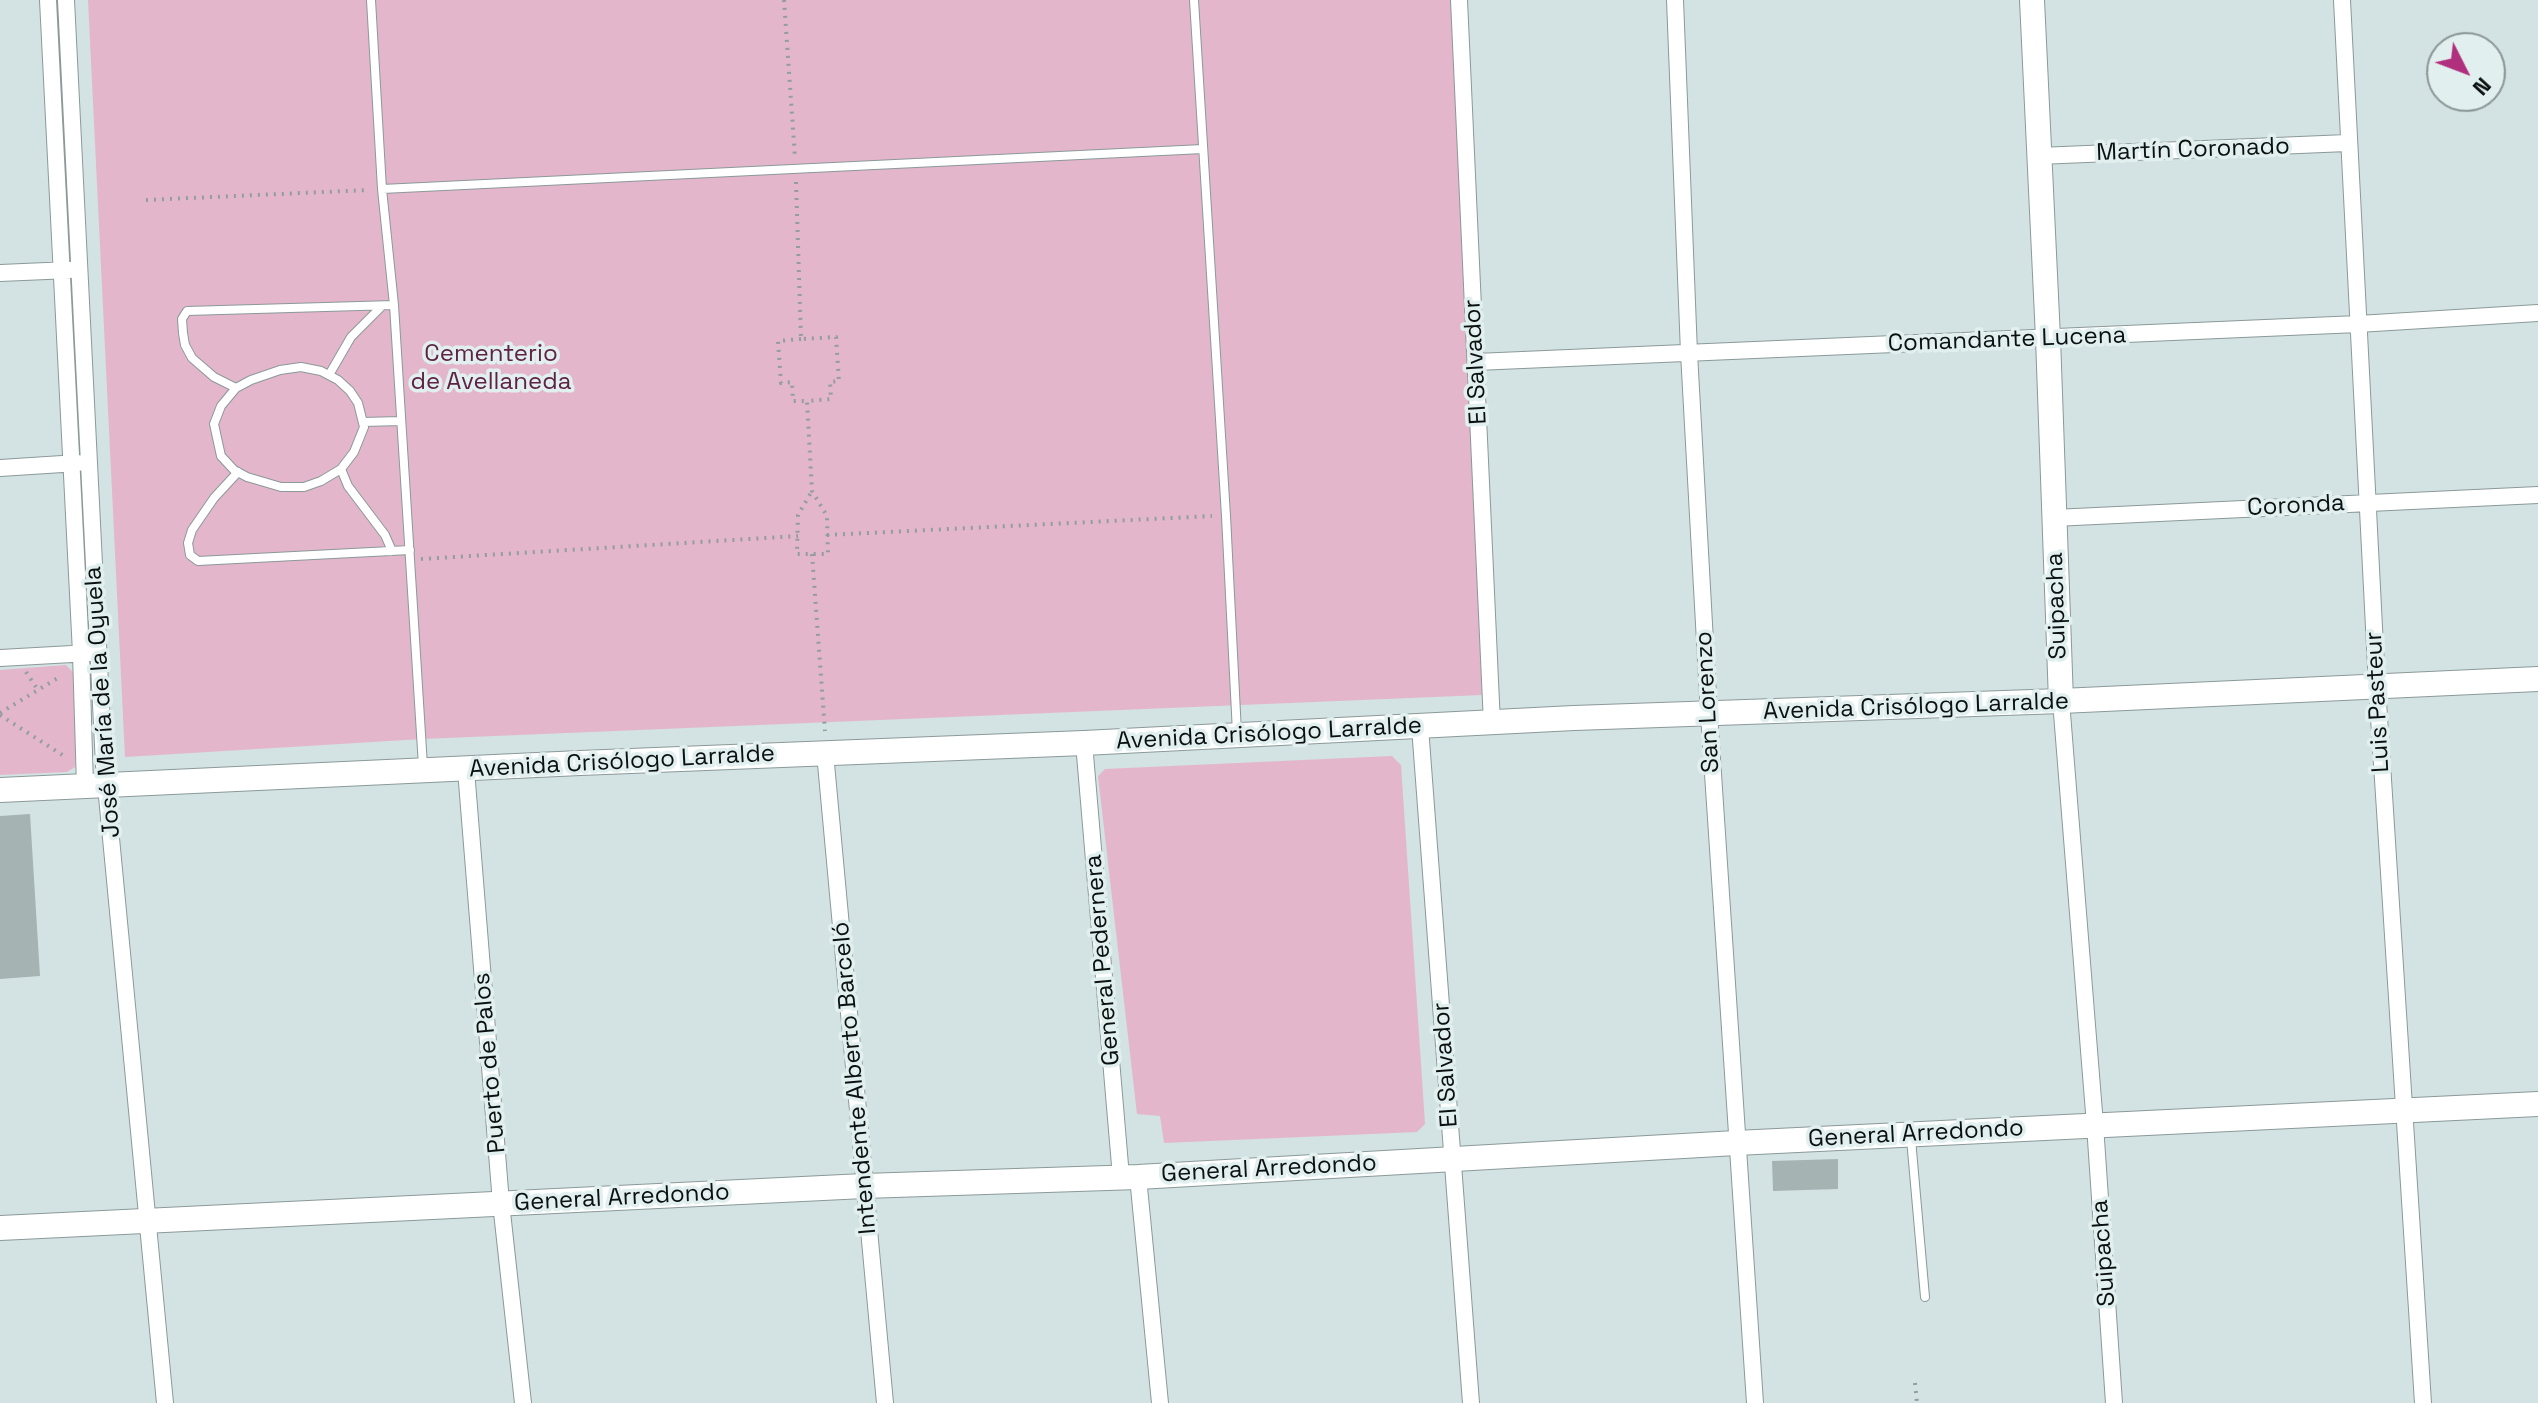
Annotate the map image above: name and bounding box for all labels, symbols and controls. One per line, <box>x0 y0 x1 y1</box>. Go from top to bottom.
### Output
north arrow <box>2426 32 2506 112</box>
text: N <box>2467 72 2498 102</box>
street label: Martín Coronado <box>2096 132 2290 168</box>
street label: El Salvador <box>1458 299 1494 425</box>
street label: Comandante Lucena <box>1887 321 2127 359</box>
park label: Cementerio de Avellaneda <box>411 340 571 396</box>
street label: Coronda <box>2246 489 2346 523</box>
street label: Suipacha <box>2041 552 2073 660</box>
street label: José María de la Oyuela <box>79 565 127 839</box>
street label: San Lorenzo <box>1690 631 1726 773</box>
street label: Luis Pasteur <box>2360 631 2396 773</box>
street label: Avenida Crisólogo Larralde <box>1762 687 2070 727</box>
street label: Avenida Crisólogo Larralde <box>1115 712 1423 756</box>
street label: Avenida Crisólogo Larralde <box>468 740 776 784</box>
street label: General Pedernera <box>1079 853 1127 1067</box>
street label: Intendente Alberto Barceló <box>827 921 883 1235</box>
street label: Puerto de Palos <box>468 972 512 1154</box>
street label: El Salvador <box>1427 1001 1465 1129</box>
street label: General Arredondo <box>1808 1114 2024 1154</box>
street label: General Arredondo <box>1161 1149 1377 1189</box>
street label: General Arredondo <box>514 1178 730 1218</box>
street label: Suipacha <box>2086 1199 2122 1307</box>

